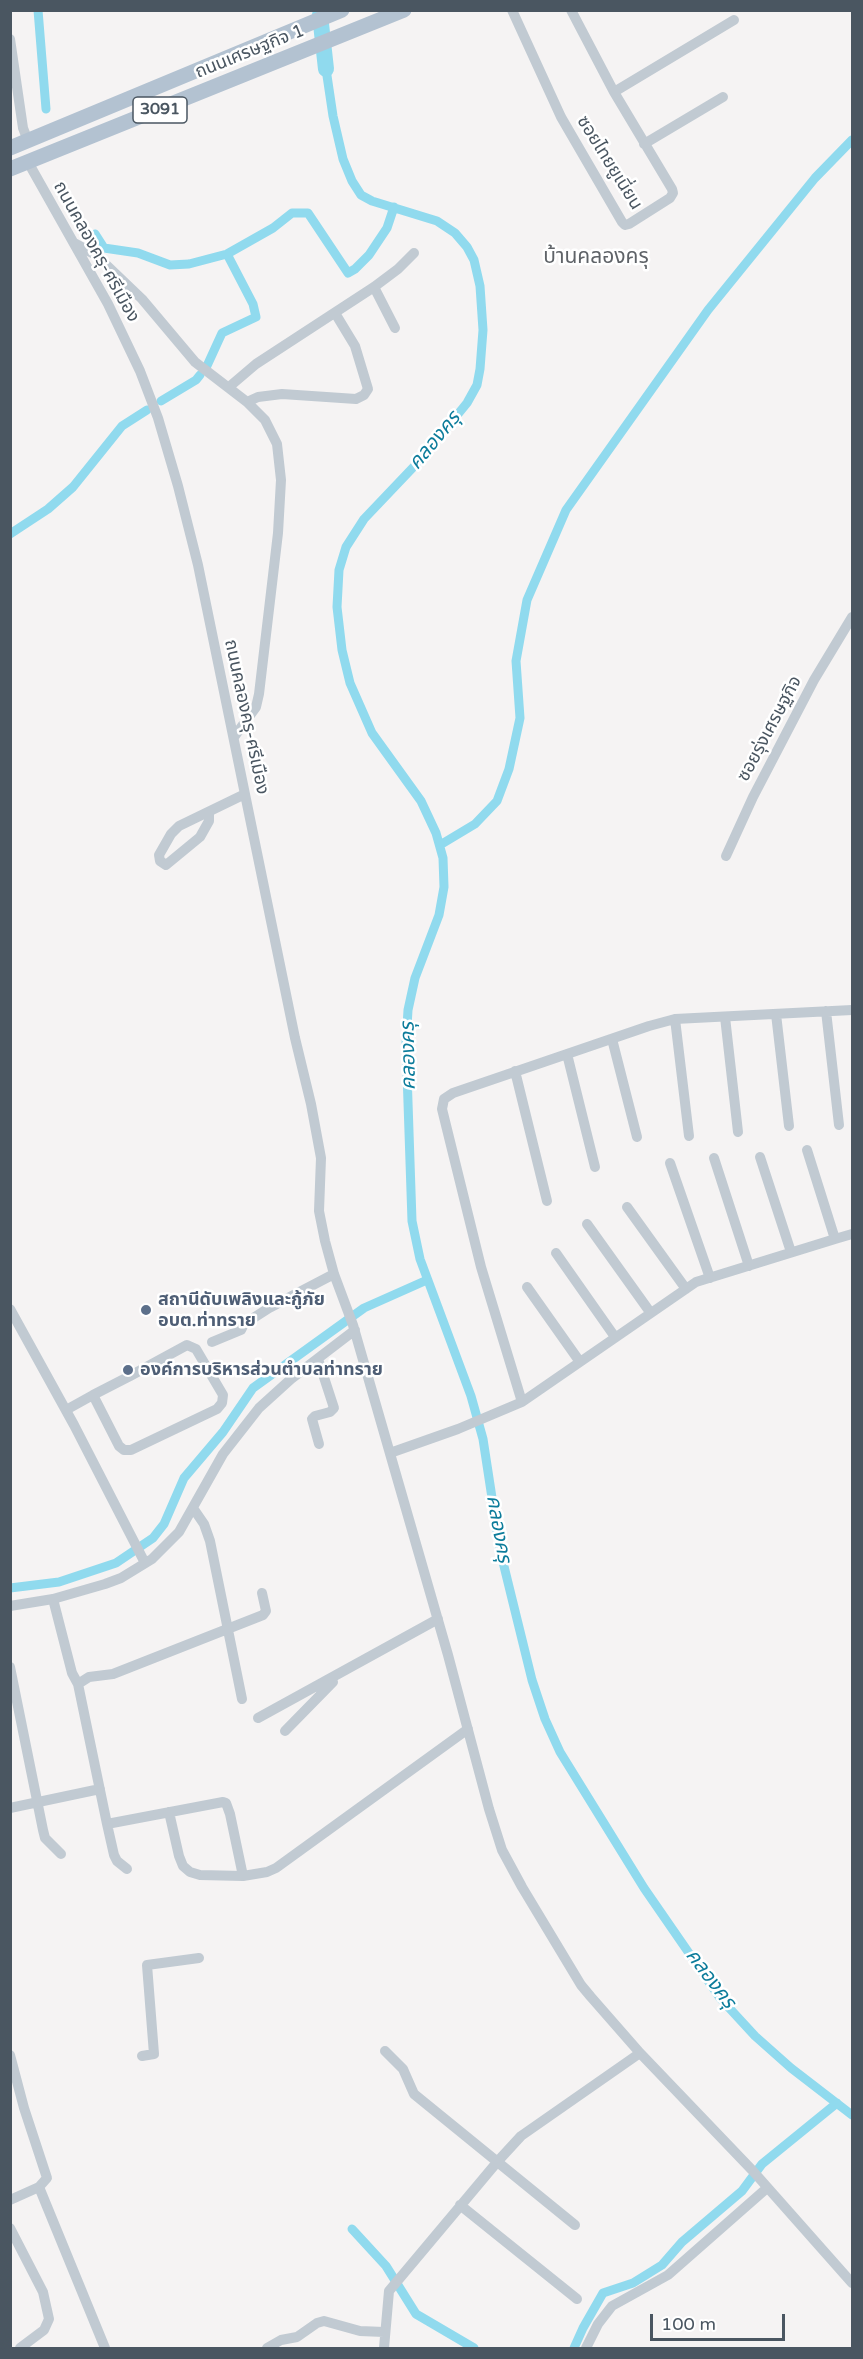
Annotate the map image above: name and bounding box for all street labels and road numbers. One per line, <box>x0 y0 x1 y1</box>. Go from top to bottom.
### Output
street label: ถนนเศรษฐกิจ 1 <box>192 20 308 84</box>
road number: 3091 <box>133 97 187 123</box>
street label: ซอยไทยยูเนี่ยน <box>572 112 646 214</box>
street label: ถนนคลองครุ-ศรีเมือง <box>48 178 144 326</box>
street label: ถนนคลองครุ-ศรีเมือง <box>219 638 273 796</box>
street label: ซอยรุ่งเศรษฐกิจ <box>733 673 807 785</box>

